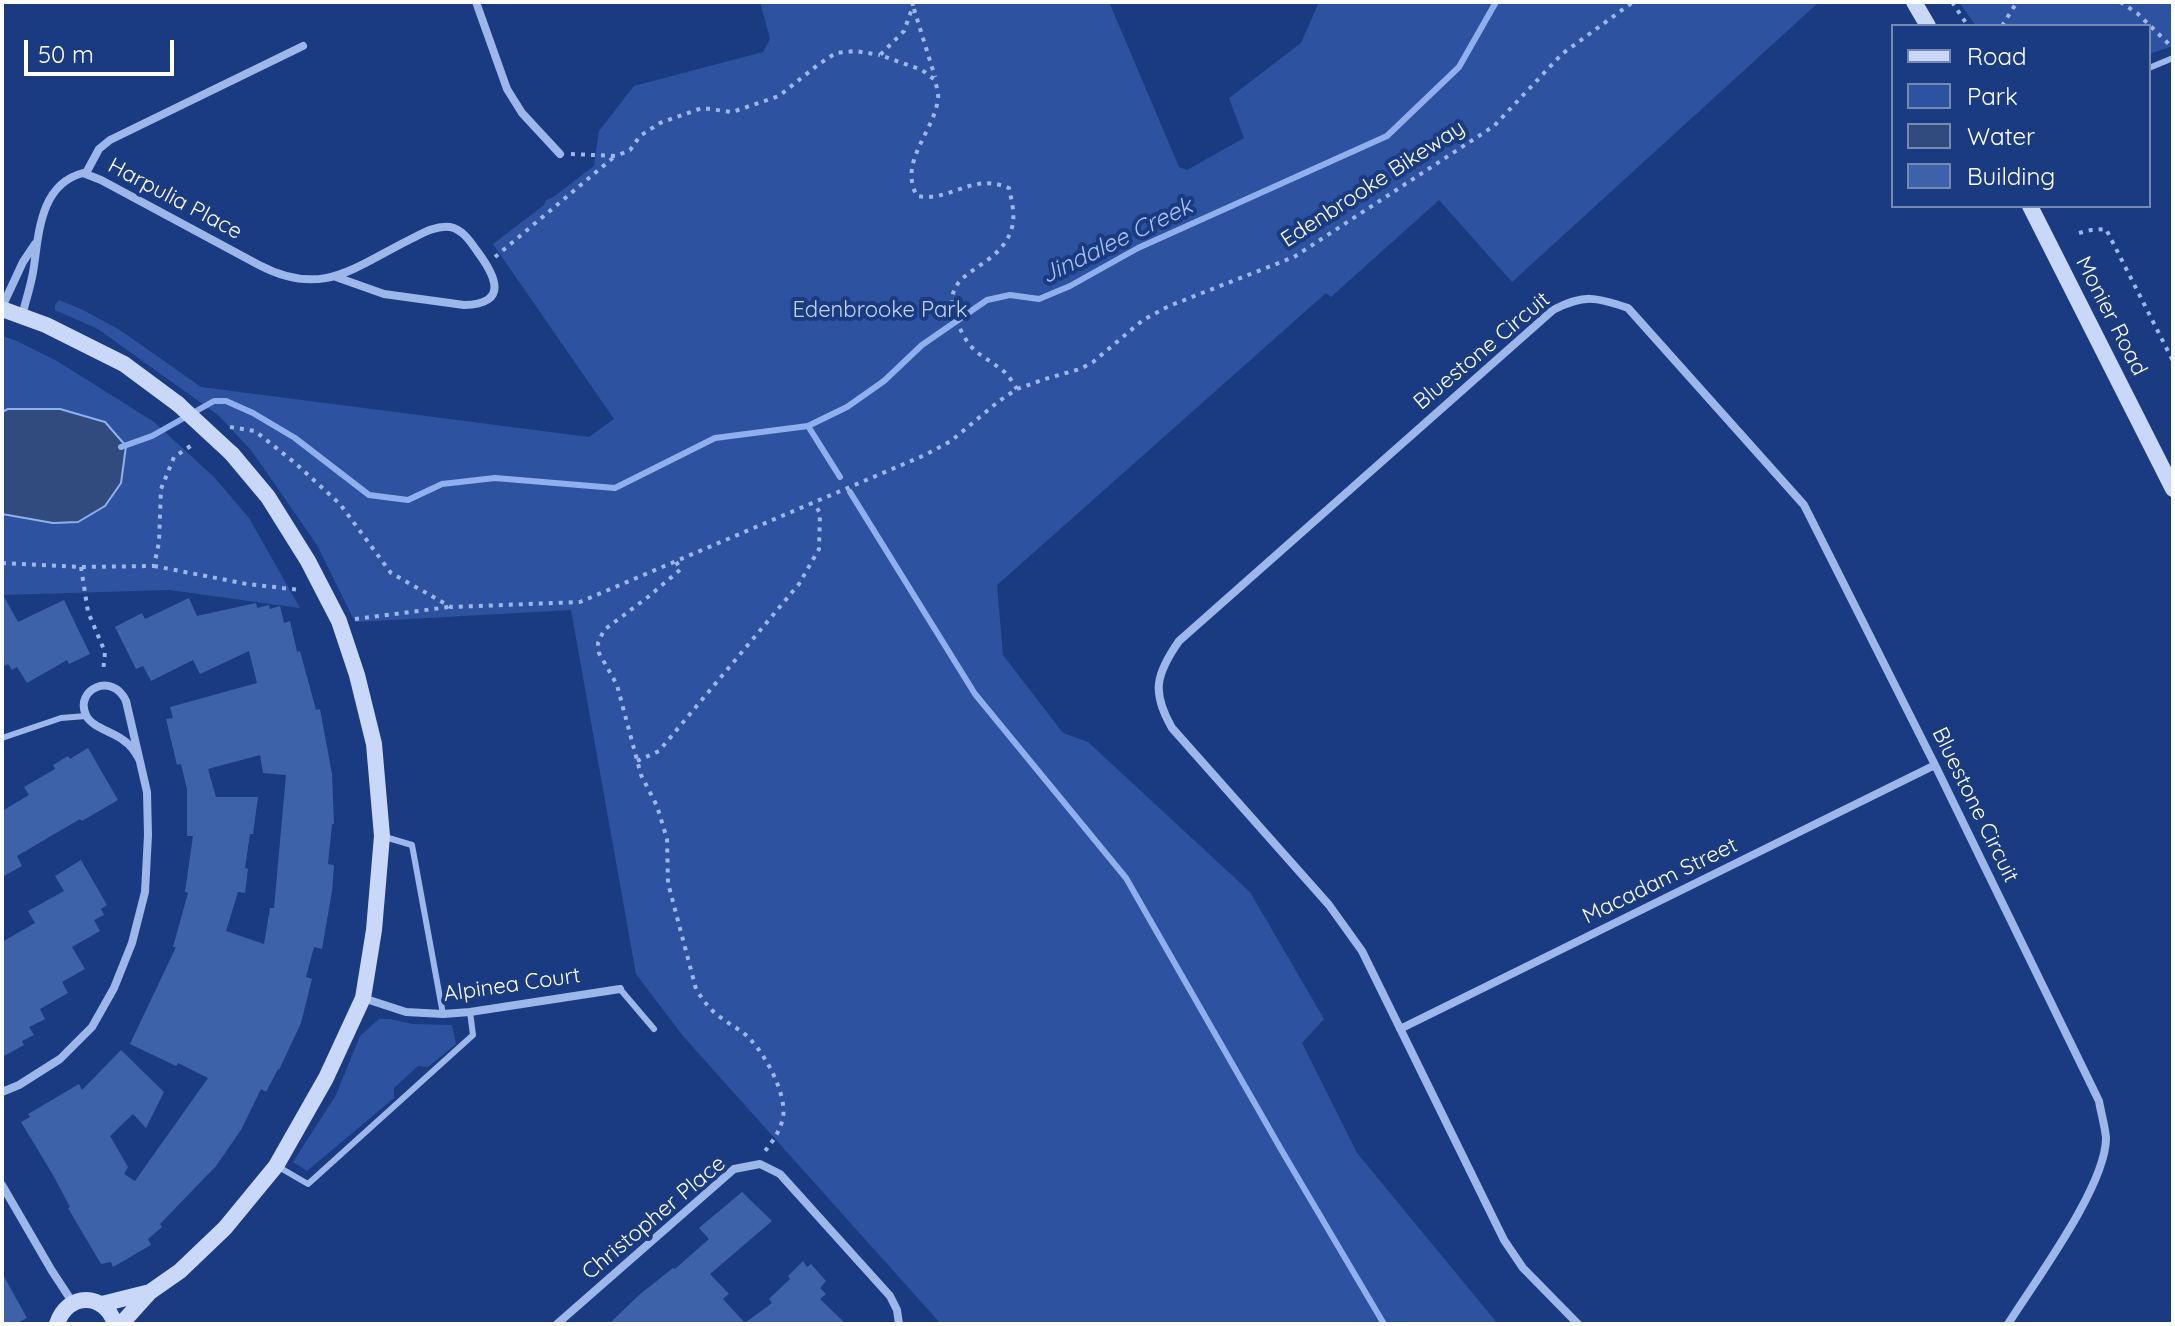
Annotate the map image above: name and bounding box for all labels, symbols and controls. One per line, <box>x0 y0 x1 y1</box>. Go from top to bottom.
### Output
scale bar <box>28 24 178 74</box>
legend <box>1891 24 2151 208</box>
text: 50 m <box>38 39 94 69</box>
text: Road <box>1967 41 2027 71</box>
text: Park <box>1967 81 2018 111</box>
street label: Edenbrooke Bikeway <box>1276 115 1470 253</box>
text: Water <box>1967 121 2035 151</box>
street label: Harpulia Place <box>103 153 247 245</box>
text: Building <box>1967 161 2055 191</box>
water label: Jindalee Creek <box>1036 192 1198 290</box>
street label: Monier Road <box>2070 252 2152 380</box>
street label: Bluestone Circuit <box>1409 286 1555 416</box>
park label: Edenbrooke Park <box>792 297 968 323</box>
street label: Bluestone Circuit <box>1926 723 2024 887</box>
street label: Macadam Street <box>1578 832 1742 930</box>
street label: Alpinea Court <box>442 962 582 1008</box>
street label: Christopher Place <box>577 1150 731 1286</box>

